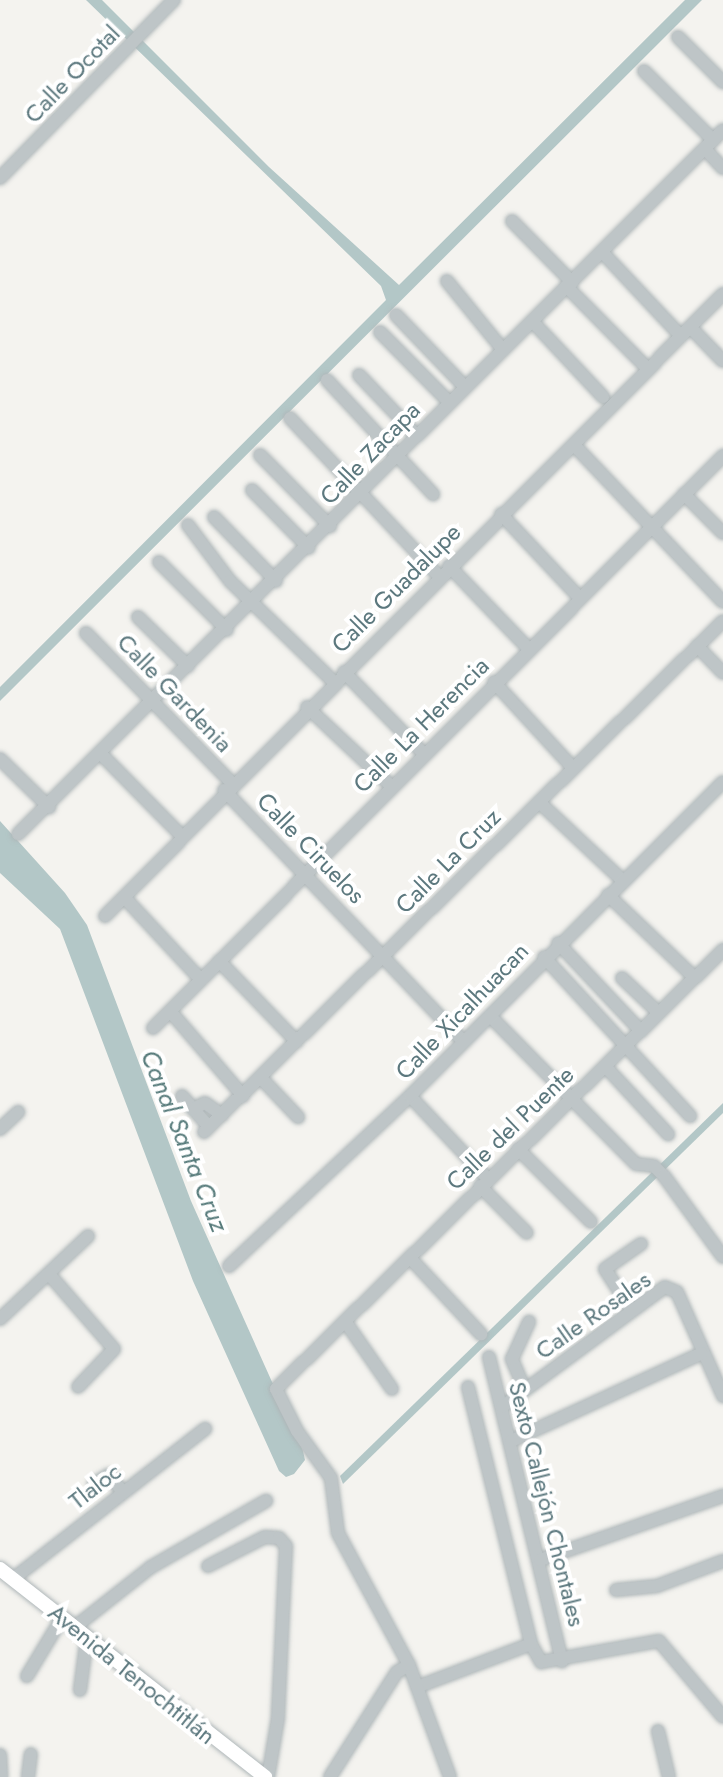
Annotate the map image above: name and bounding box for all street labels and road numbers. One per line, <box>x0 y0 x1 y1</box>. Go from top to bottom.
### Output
street label: Calle Ocotal <box>18 19 126 129</box>
street label: Calle Zacapa <box>314 396 426 510</box>
street label: Calle Guadalupe <box>325 517 467 659</box>
street label: Calle Gardenia <box>111 628 239 758</box>
street label: Calle La Herencia <box>347 651 495 799</box>
street label: Calle Ciruelos <box>251 787 371 909</box>
street label: Calle La Cruz <box>390 803 506 919</box>
street label: Calle Xicalhuacan <box>389 937 535 1085</box>
street label: Calle del Puente <box>440 1060 580 1196</box>
street label: Calle Rosales <box>530 1265 656 1365</box>
street label: Sexto Callejón Chontales <box>503 1379 591 1629</box>
street label: Tlaloc <box>63 1457 127 1515</box>
street label: Avenida Tenochtitlán <box>43 1598 221 1750</box>

